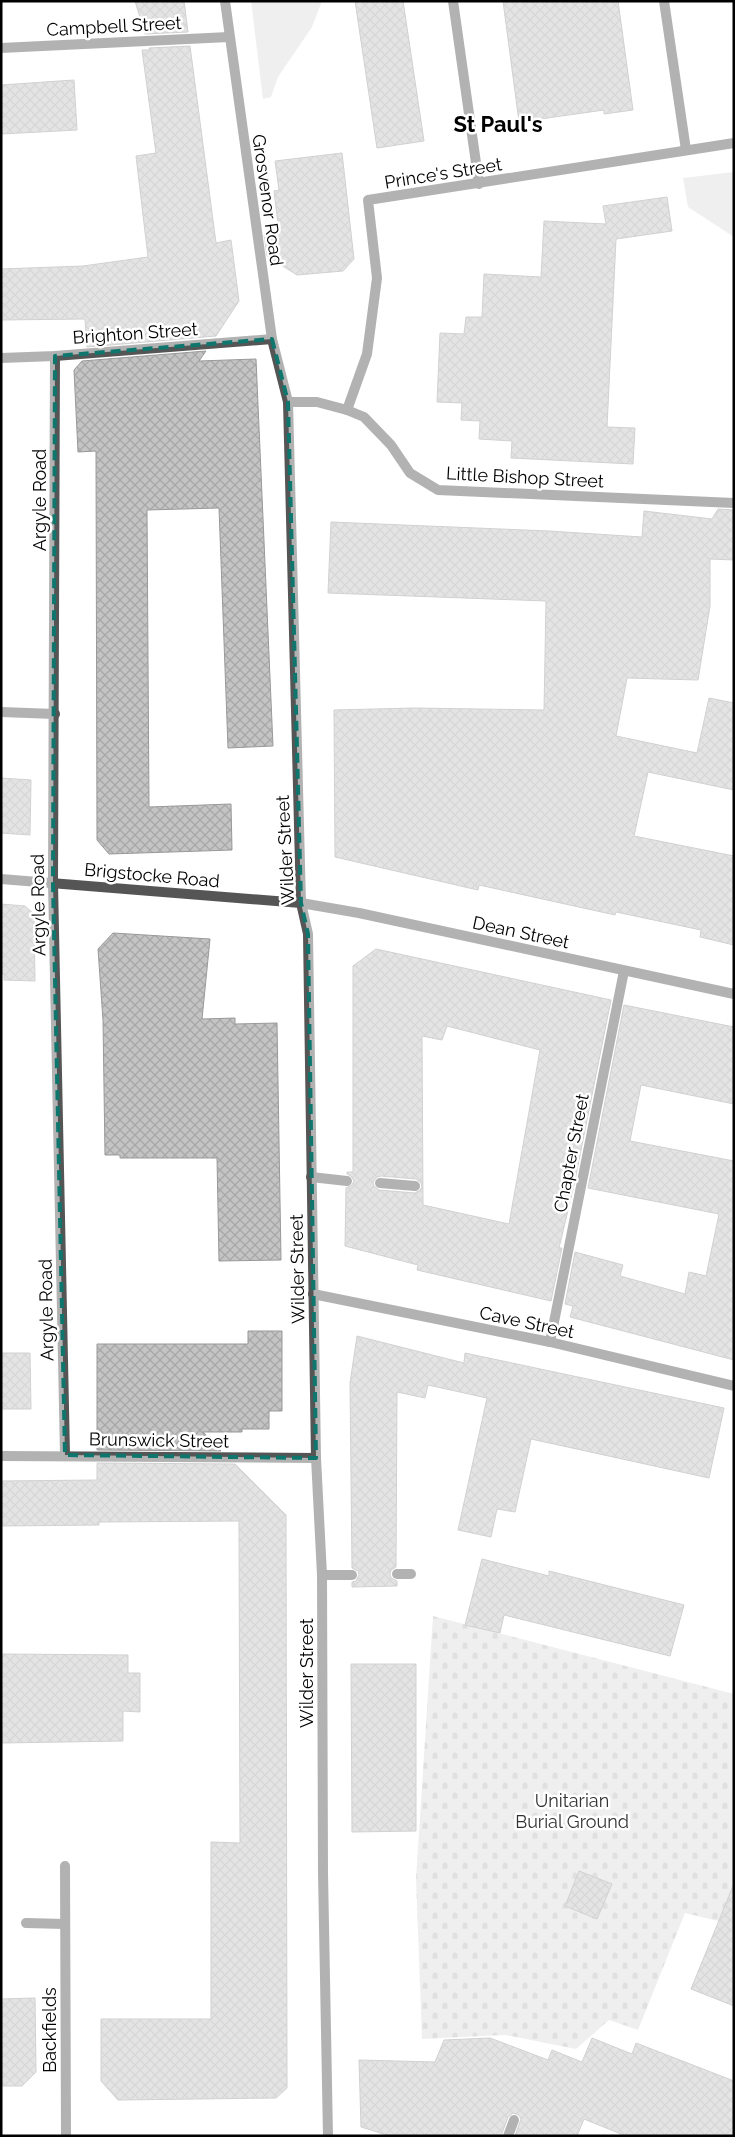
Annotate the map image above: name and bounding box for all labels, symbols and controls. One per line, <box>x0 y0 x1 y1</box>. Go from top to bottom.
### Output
street label: Campbell Street <box>46 12 182 40</box>
district label: St Paul's <box>453 111 543 137</box>
street label: Grosvenor Road <box>248 133 288 267</box>
street label: Prince's Street <box>383 153 503 193</box>
street label: Brighton Street <box>72 318 198 348</box>
street label: Argyle Road <box>29 449 50 551</box>
street label: Little Bishop Street <box>446 462 604 492</box>
street label: Wilder Street <box>272 795 298 905</box>
street label: Argyle Road <box>27 854 49 956</box>
street label: Brigstocke Road <box>83 859 221 891</box>
street label: Dean Street <box>471 912 571 952</box>
street label: Chapter Street <box>549 1092 593 1214</box>
street label: Wilder Street <box>286 1214 308 1324</box>
street label: Argyle Road <box>35 1259 57 1361</box>
street label: Cave Street <box>478 1302 576 1342</box>
street label: Brunswick Street <box>89 1428 229 1452</box>
street label: Wilder Street <box>296 1618 317 1728</box>
park label: Unitarian Burial Ground <box>515 1790 629 1832</box>
street label: Backfields <box>39 1987 60 2073</box>

